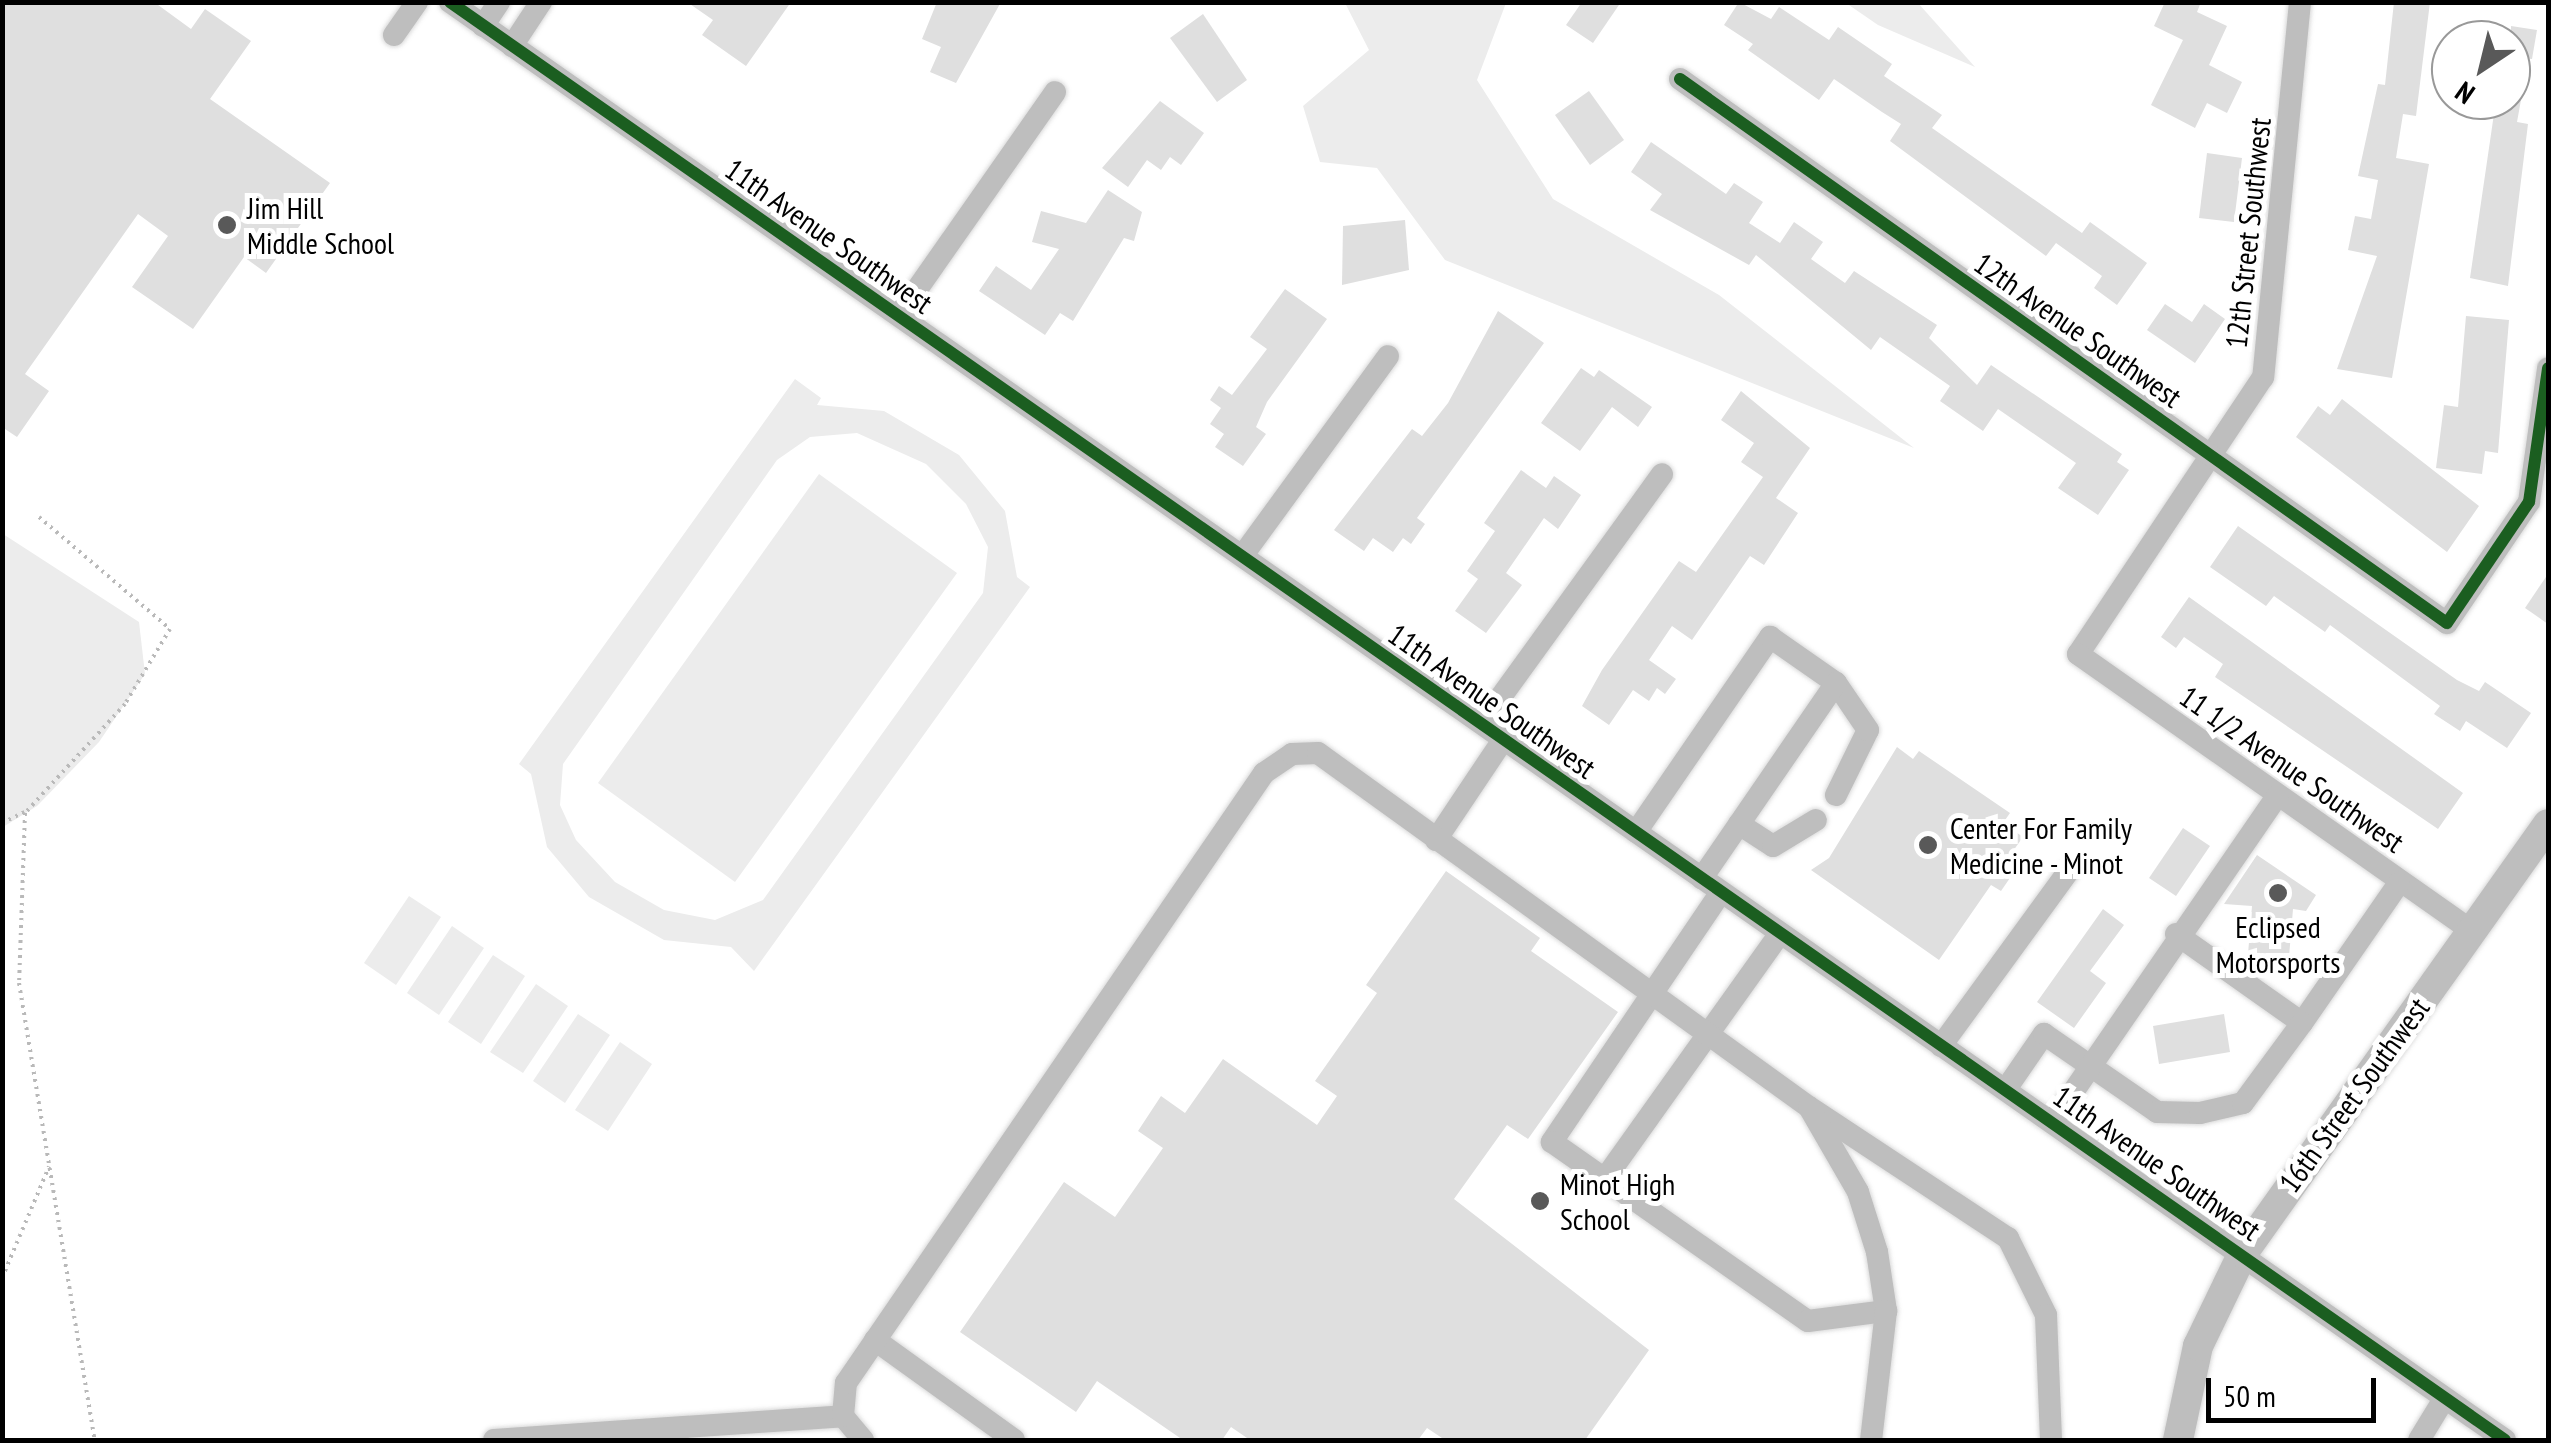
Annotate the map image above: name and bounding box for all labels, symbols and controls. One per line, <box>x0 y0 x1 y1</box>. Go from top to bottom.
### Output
north arrow <box>2431 20 2531 120</box>
text: N <box>2448 74 2481 113</box>
street label: 12th Street Southwest <box>2218 116 2278 350</box>
street label: 11th Avenue Southwest <box>718 151 940 321</box>
place label: Jim Hill Middle School <box>247 190 394 260</box>
marker: Jim Hill Middle School <box>216 214 238 236</box>
street label: 12th Avenue Southwest <box>1967 245 2189 415</box>
street label: 11th Avenue Southwest <box>1381 616 1603 786</box>
street label: 11 1/2 Avenue Southwest <box>2173 678 2411 860</box>
place label: Center For Family Medicine - Minot <box>1950 810 2132 880</box>
marker: Center For Family Medicine - Minot <box>1915 832 1941 858</box>
marker: Eclipsed Motorsports <box>2267 882 2289 904</box>
place label: Eclipsed Motorsports <box>2216 909 2340 980</box>
street label: 16th Street Southwest <box>2271 991 2437 1199</box>
street label: 11th Avenue Southwest <box>2046 1078 2268 1248</box>
place label: Minot High School <box>1560 1166 1675 1236</box>
marker: Minot High School <box>1529 1190 1551 1212</box>
scale bar <box>2211 1358 2381 1420</box>
text: 50 m <box>2223 1376 2276 1415</box>

